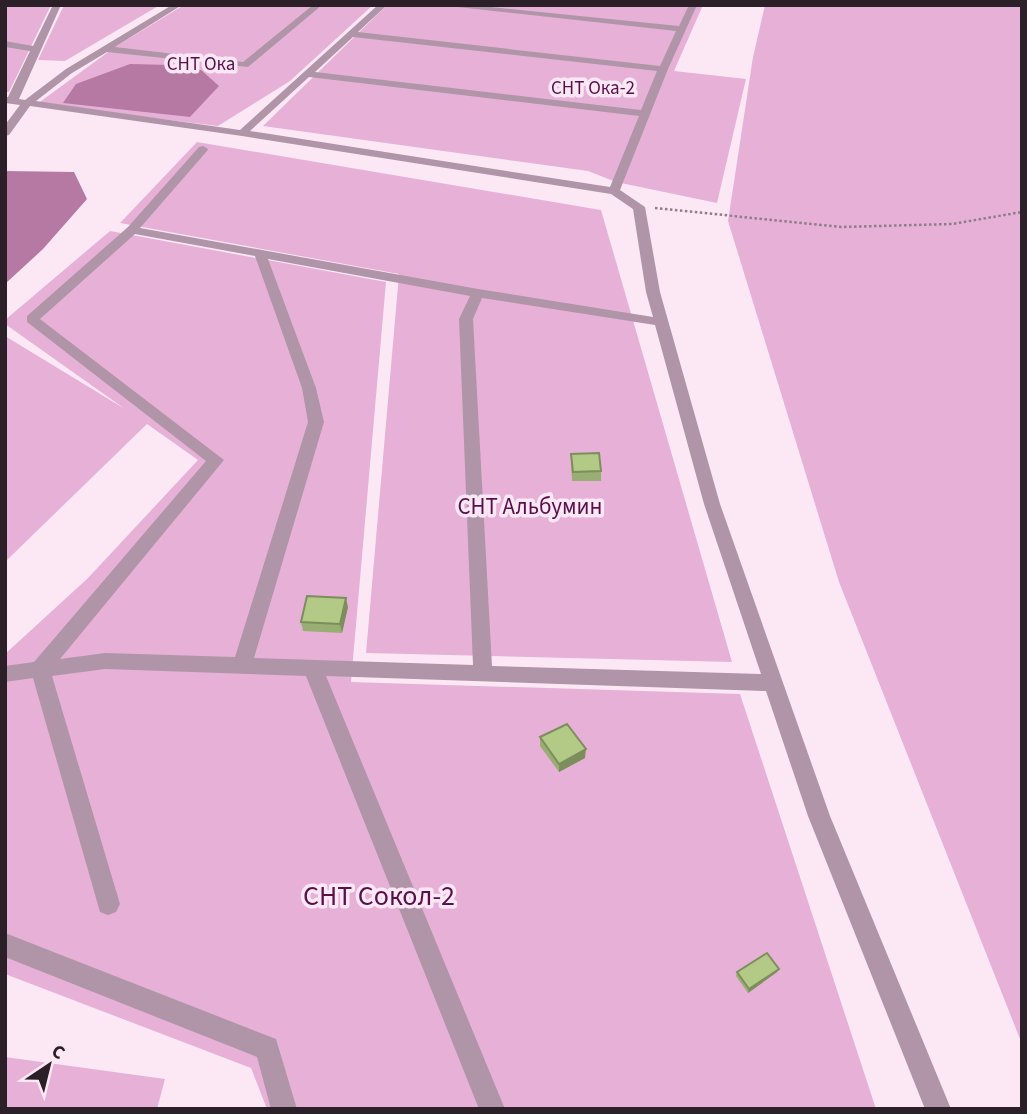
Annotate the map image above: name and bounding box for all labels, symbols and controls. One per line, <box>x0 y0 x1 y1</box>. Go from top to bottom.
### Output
park label: СНТ Ока <box>167 51 235 78</box>
park label: СНТ Ока-2 <box>551 75 635 102</box>
park label: СНТ Альбумин <box>457 490 603 523</box>
park label: СНТ Сокол-2 <box>303 876 455 916</box>
north arrow <box>14 1030 84 1100</box>
text: С <box>46 1038 70 1067</box>

